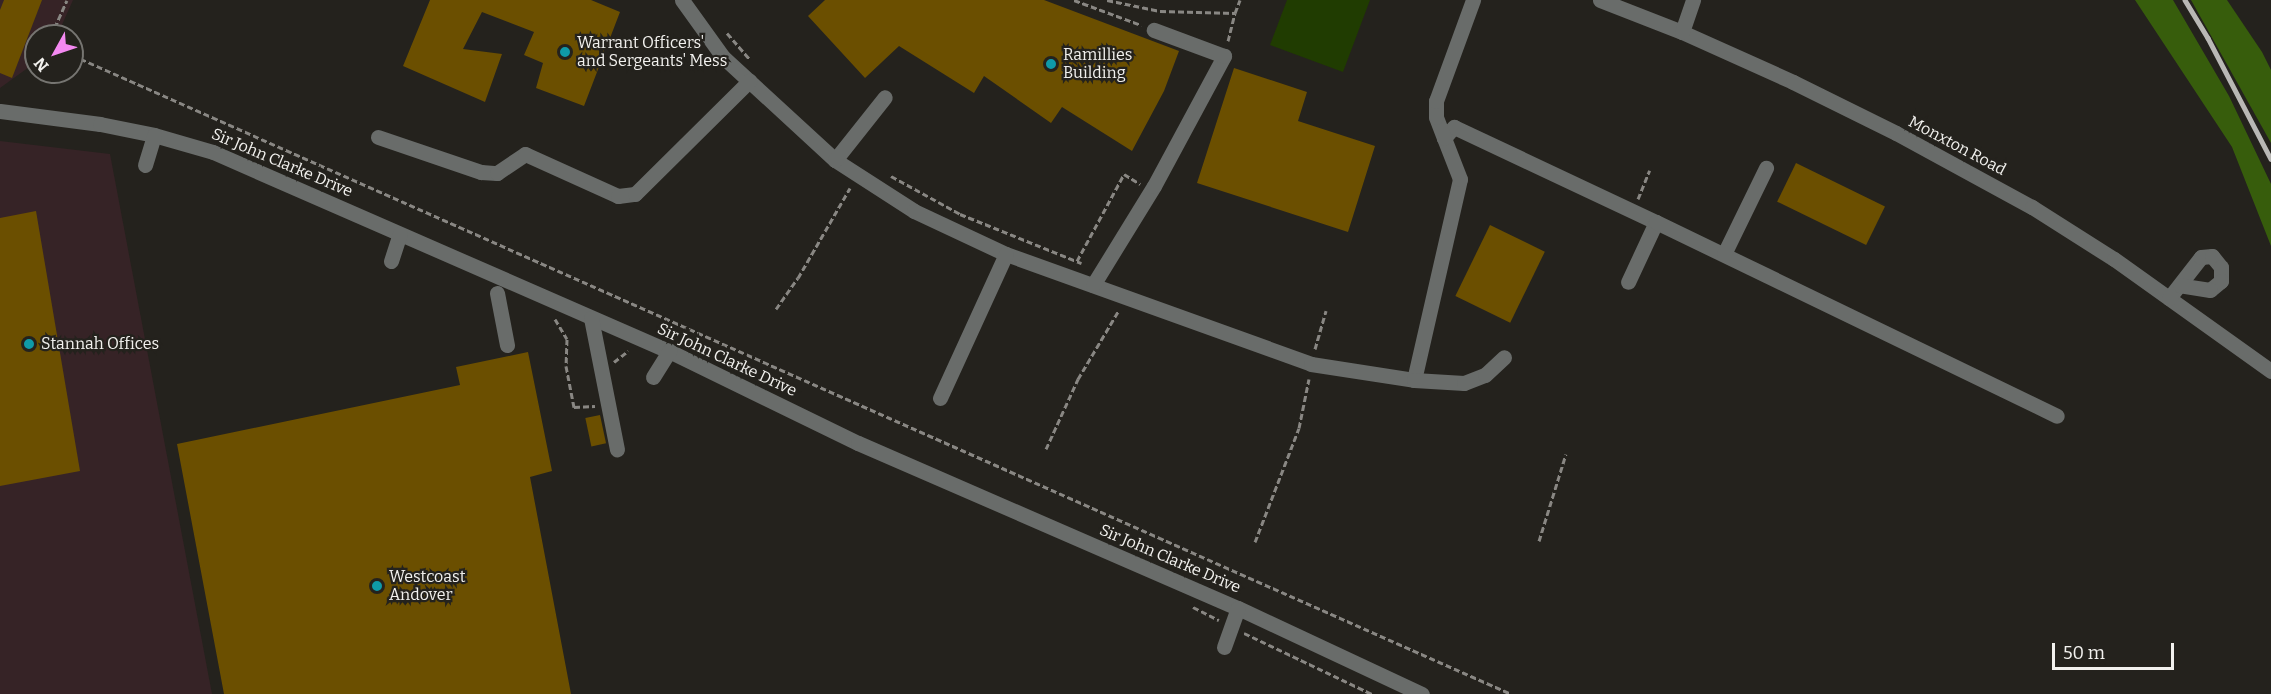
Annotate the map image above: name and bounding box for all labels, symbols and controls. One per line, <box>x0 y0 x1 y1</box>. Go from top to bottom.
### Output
north arrow <box>24 24 84 84</box>
place label: Warrant Officers' and Sergeants' Mess <box>577 33 727 71</box>
marker: Warrant Officers' and Sergeants' Mess <box>558 45 572 59</box>
place label: Ramillies Building <box>1063 45 1132 83</box>
text: N <box>30 54 53 75</box>
marker: Ramillies Building <box>1044 57 1058 71</box>
street label: Monxton Road <box>1905 112 2009 180</box>
street label: Sir John Clarke Drive <box>209 125 355 201</box>
street label: Sir John Clarke Drive <box>654 319 800 401</box>
place label: Stannah Offices <box>41 334 159 354</box>
marker: Stannah Offices <box>22 337 36 351</box>
street label: Sir John Clarke Drive <box>1097 521 1243 597</box>
place label: Westcoast Andover <box>389 567 465 605</box>
marker: Westcoast Andover <box>370 579 384 593</box>
scale bar <box>2055 631 2176 669</box>
text: 50 m <box>2063 642 2105 664</box>

